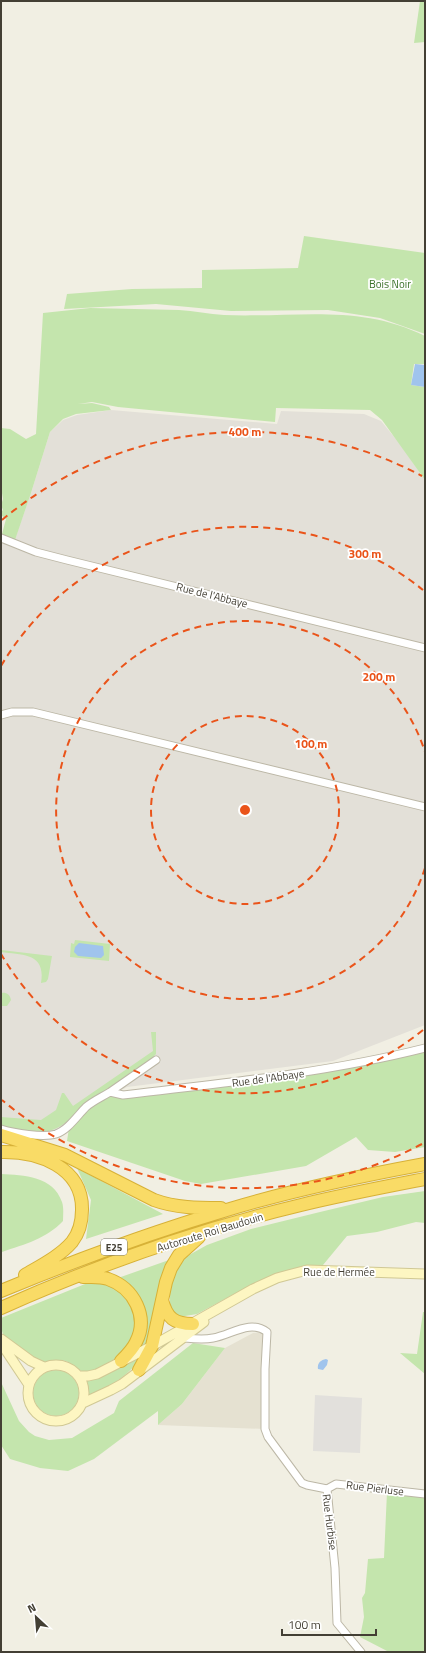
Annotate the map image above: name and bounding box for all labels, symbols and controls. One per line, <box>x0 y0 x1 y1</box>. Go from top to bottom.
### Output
park label: Bois Noir <box>369 276 411 292</box>
text: 400 m <box>229 422 261 441</box>
text: 300 m <box>349 544 381 563</box>
street label: Rue de l'Abbaye <box>175 578 250 612</box>
text: 200 m <box>363 667 395 686</box>
text: 100 m <box>295 734 327 753</box>
centre of rings <box>238 803 252 817</box>
street label: Rue de l'Abbaye <box>231 1065 306 1091</box>
street label: Autoroute Roi Baudouin <box>155 1208 265 1256</box>
road number: E25 <box>101 1239 127 1255</box>
street label: Rue de Hermée <box>303 1264 375 1280</box>
street label: Rue Pierluse <box>345 1477 405 1500</box>
street label: Rue Hurbise <box>319 1493 341 1551</box>
north arrow <box>16 1597 56 1637</box>
text: N <box>25 1599 39 1617</box>
scale bar <box>282 1611 376 1637</box>
text: 100 m <box>288 1615 321 1634</box>

